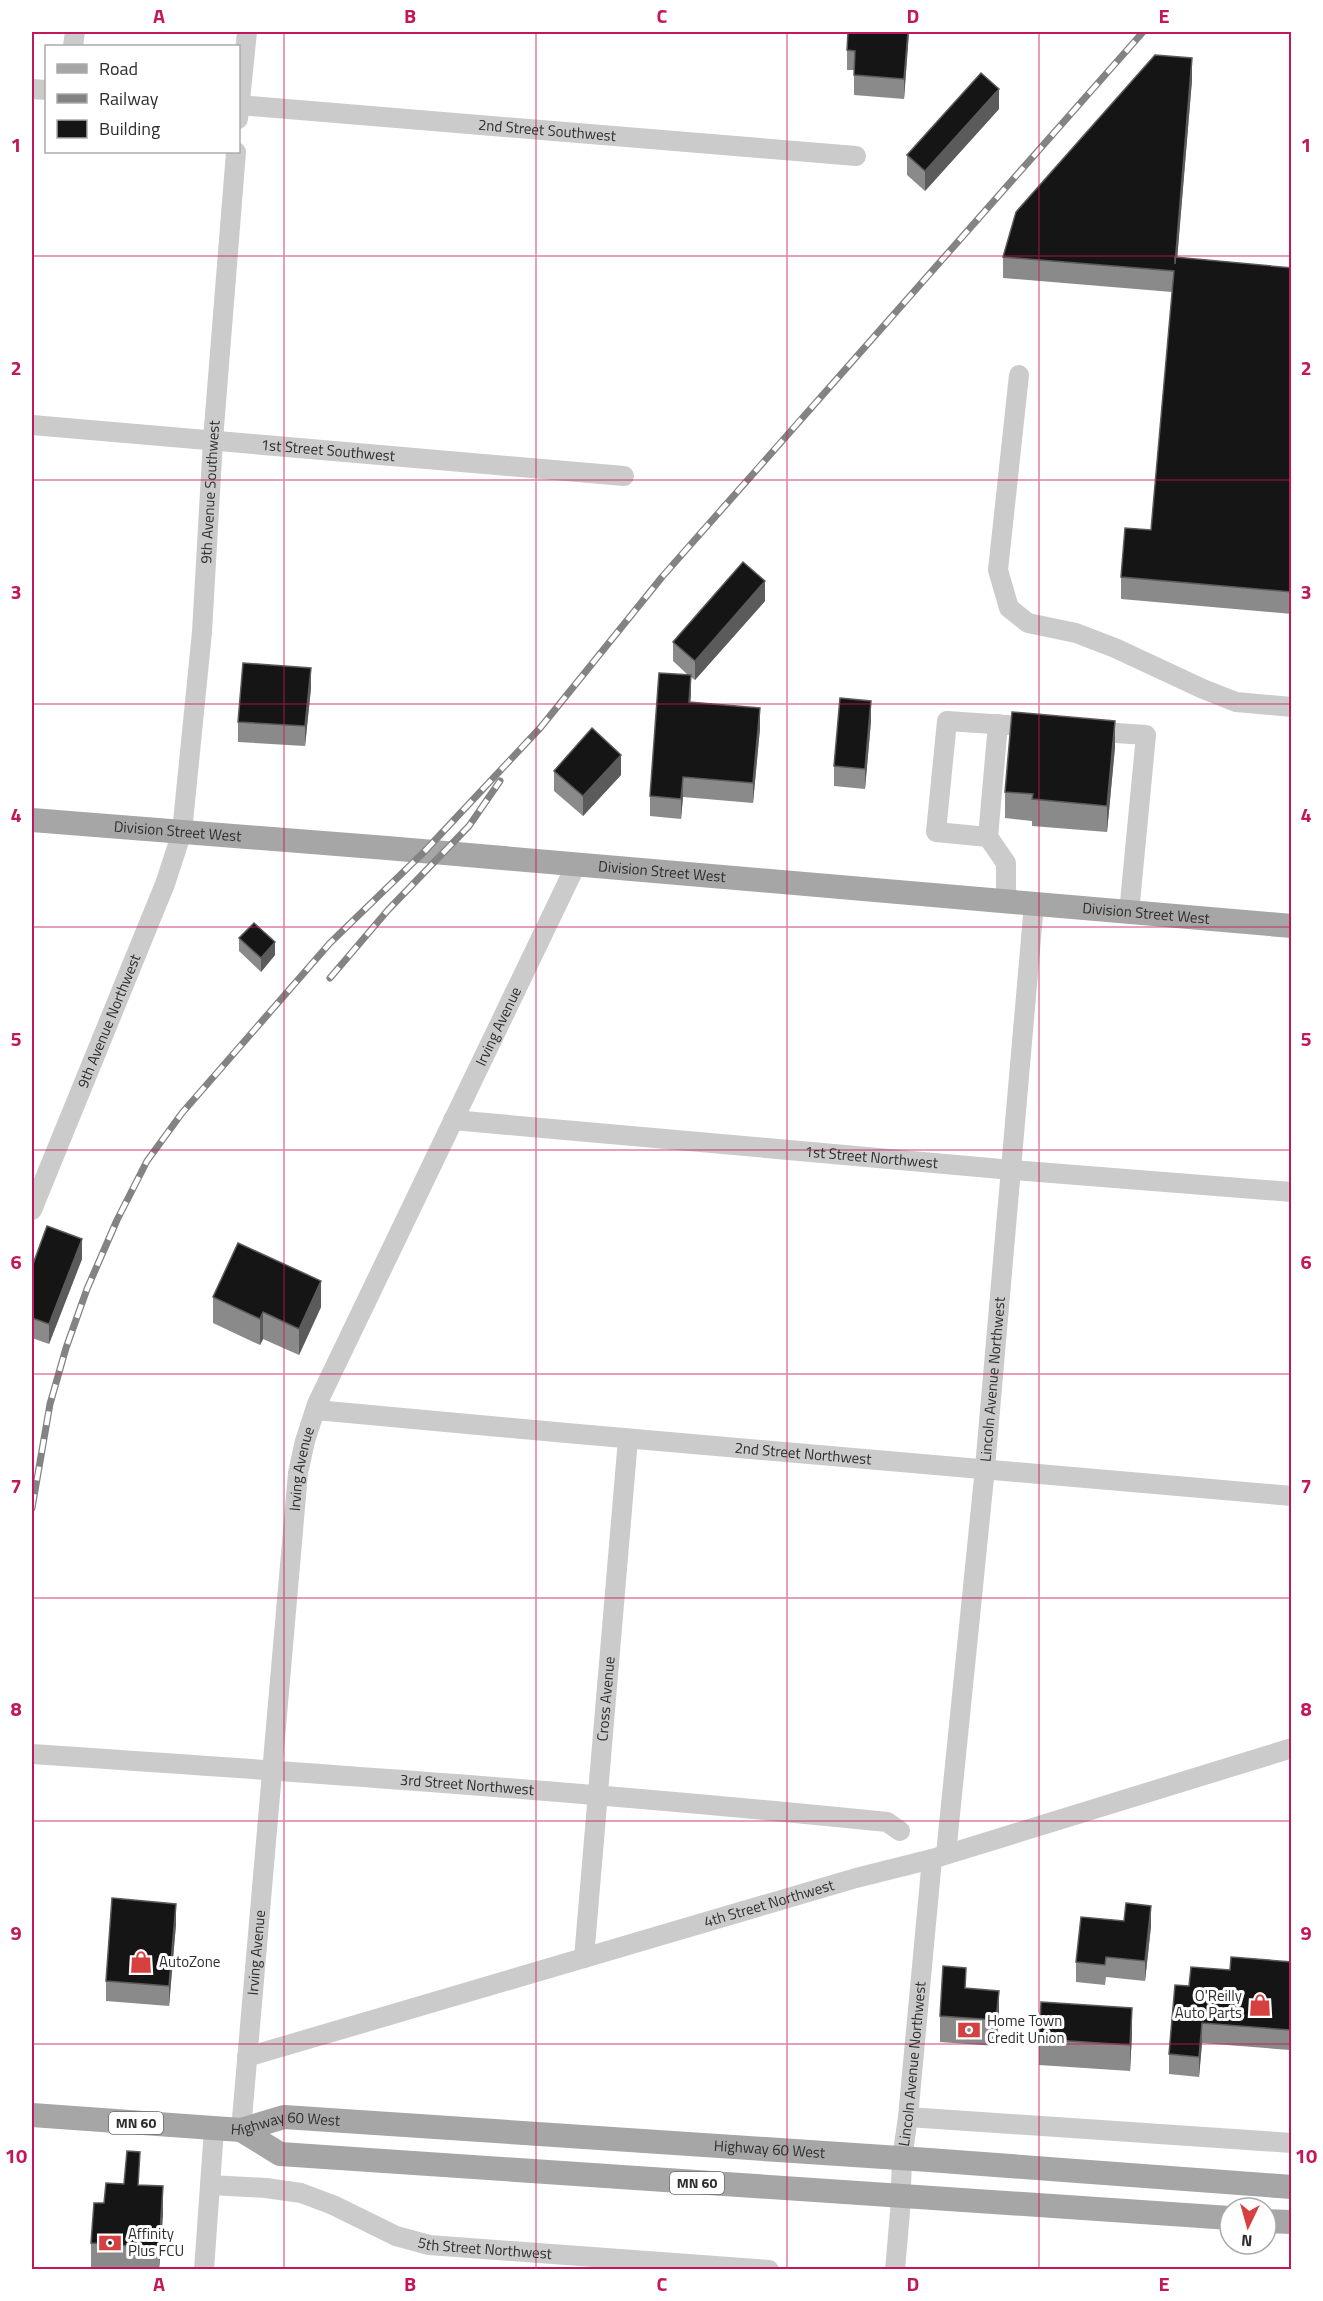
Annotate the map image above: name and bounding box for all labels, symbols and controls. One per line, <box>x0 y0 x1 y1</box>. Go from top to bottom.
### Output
text: A <box>153 0 165 31</box>
text: B <box>404 0 416 31</box>
text: C <box>657 0 668 31</box>
text: D <box>907 0 919 31</box>
text: E <box>1158 0 1170 31</box>
legend <box>45 45 240 153</box>
text: Road <box>99 55 138 82</box>
text: Railway <box>99 85 159 112</box>
street label: 2nd Street Southwest <box>477 113 618 147</box>
text: Building <box>99 115 160 142</box>
text: 1 <box>10 129 22 160</box>
text: 1 <box>1300 129 1312 160</box>
text: 2 <box>10 352 22 383</box>
text: 2 <box>1300 352 1312 383</box>
street label: 9th Avenue Southwest <box>194 419 226 564</box>
street label: 1st Street Southwest <box>260 433 397 467</box>
text: 3 <box>10 576 22 607</box>
text: 3 <box>1300 576 1312 607</box>
text: 4 <box>10 799 22 830</box>
text: 4 <box>1300 799 1312 830</box>
street label: Division Street West <box>113 814 243 848</box>
street label: Division Street West <box>597 854 727 888</box>
street label: Division Street West <box>1081 896 1212 930</box>
street label: 9th Avenue Northwest <box>71 950 147 1091</box>
street label: Irving Avenue <box>469 983 527 1070</box>
text: 5 <box>10 1023 22 1054</box>
text: 5 <box>1300 1023 1312 1054</box>
street label: 1st Street Northwest <box>804 1140 940 1174</box>
text: 6 <box>10 1246 22 1277</box>
text: 6 <box>1300 1246 1312 1277</box>
street label: Lincoln Avenue Northwest <box>974 1295 1011 1463</box>
street label: Irving Avenue <box>283 1423 320 1512</box>
street label: 2nd Street Northwest <box>734 1436 873 1471</box>
text: 7 <box>10 1470 22 1501</box>
text: 7 <box>1300 1470 1312 1501</box>
street label: Cross Avenue <box>590 1655 621 1742</box>
text: 8 <box>10 1693 22 1724</box>
text: 8 <box>1300 1693 1312 1724</box>
street label: 3rd Street Northwest <box>399 1768 536 1801</box>
street label: 4th Street Northwest <box>701 1873 837 1933</box>
street label: Irving Avenue <box>241 1909 271 1996</box>
text: 9 <box>10 1917 22 1948</box>
text: 9 <box>1300 1917 1312 1948</box>
shop icon: AutoZone <box>128 1949 154 1975</box>
place label: AutoZone <box>159 1950 220 1973</box>
street label: Lincoln Avenue Northwest <box>892 1980 932 2148</box>
place label: O'Reilly Auto Parts <box>1175 1984 1242 2024</box>
shop icon: O'Reilly Auto Parts <box>1247 1992 1273 2018</box>
place label: Home Town Credit Union <box>987 2009 1064 2049</box>
bank icon: Home Town Credit Union <box>956 2017 982 2043</box>
street label: Highway 60 West <box>230 2105 342 2141</box>
road number: MN 60 <box>109 2112 163 2134</box>
street label: Highway 60 West <box>713 2134 827 2164</box>
text: 10 <box>5 2140 27 2171</box>
text: 10 <box>1295 2140 1317 2171</box>
road number: MN 60 <box>670 2172 724 2194</box>
north arrow <box>1218 2196 1278 2256</box>
place label: Affinity Plus FCU <box>128 2222 184 2262</box>
text: N <box>1240 2229 1253 2253</box>
bank icon: Affinity Plus FCU <box>97 2230 123 2256</box>
street label: 5th Street Northwest <box>415 2230 554 2265</box>
text: A <box>153 2268 165 2299</box>
text: B <box>404 2268 416 2299</box>
text: C <box>657 2268 668 2299</box>
text: D <box>907 2268 919 2299</box>
text: E <box>1158 2268 1170 2299</box>

